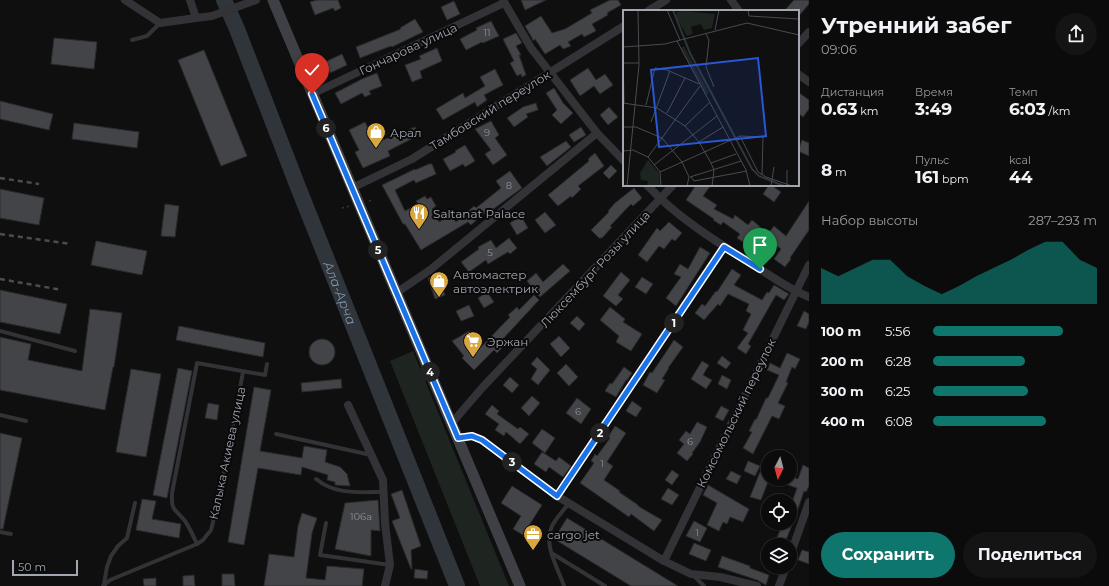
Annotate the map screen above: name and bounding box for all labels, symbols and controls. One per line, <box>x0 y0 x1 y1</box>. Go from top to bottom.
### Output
inset map <box>623 10 799 186</box>
text: Утренний забег <box>821 12 1012 39</box>
button: share <box>1055 13 1097 55</box>
street label: Гончарова улица <box>357 20 459 78</box>
house number: 11 <box>483 26 491 39</box>
text: 09:06 <box>821 41 857 57</box>
pin <box>295 53 329 94</box>
icon: check <box>301 59 323 81</box>
street label: Тамбовский переулок <box>427 67 553 153</box>
text: Дистанция <box>821 85 884 99</box>
text: Время <box>915 85 953 99</box>
text: Темп <box>1009 85 1038 99</box>
text: 0.63 <box>821 99 857 119</box>
text: 3:49 <box>915 99 952 119</box>
text: 6:03 <box>1009 99 1046 119</box>
text: km <box>857 104 879 118</box>
text: /km <box>1046 104 1071 118</box>
pin: 6 <box>316 118 336 138</box>
text: 6 <box>322 121 330 135</box>
shop icon: Арал <box>365 121 387 149</box>
place label: Арал <box>390 125 422 140</box>
house number: 9 <box>484 126 490 139</box>
text: Пульс <box>915 153 949 167</box>
text: kcal <box>1009 153 1031 167</box>
text: 8 <box>821 160 832 180</box>
text: m <box>832 165 847 179</box>
text: 161 <box>915 167 939 187</box>
text: 44 <box>1009 167 1032 187</box>
text: bpm <box>939 172 969 186</box>
house number: 8 <box>506 179 512 192</box>
restaurant icon: Saltanat Palace <box>408 202 430 230</box>
place label: Saltanat Palace <box>433 206 525 221</box>
street label: Люксембург Розы улица <box>537 208 653 330</box>
text: Набор высоты <box>821 212 918 228</box>
text: 287–293 m <box>1028 212 1097 228</box>
pin <box>743 228 777 269</box>
icon: arrive <box>749 234 771 256</box>
pin: 5 <box>368 240 388 260</box>
text: 5 <box>375 243 381 257</box>
house number: 5 <box>487 246 493 259</box>
water label: Ала-Арча <box>320 258 360 327</box>
place label: Автомастер автоэлектрик <box>453 267 538 296</box>
shop icon: Автомастер автоэлектрик <box>428 270 450 298</box>
pin: 1 <box>664 313 684 333</box>
text: 1 <box>672 316 676 330</box>
text: 100 m <box>821 323 861 339</box>
text: 5:56 <box>885 323 910 339</box>
supermarket icon: Эржан <box>462 330 484 358</box>
place label: Эржан <box>487 334 528 349</box>
street label: Комсомольский переулок <box>693 336 779 490</box>
text: 200 m <box>821 353 864 369</box>
text: 6:28 <box>885 353 911 369</box>
pin: 4 <box>420 362 440 382</box>
text: 4 <box>426 365 434 379</box>
text: 300 m <box>821 383 864 399</box>
text: 6:25 <box>885 383 910 399</box>
street label: Калыка Акиева улица <box>206 385 248 521</box>
house number: 6 <box>575 405 581 418</box>
text: 400 m <box>821 413 865 429</box>
text: 6:08 <box>885 413 913 429</box>
pin: 2 <box>590 423 610 443</box>
text: 2 <box>597 426 603 440</box>
house number: 6 <box>687 435 693 448</box>
north arrow <box>761 450 797 486</box>
map controls <box>761 450 797 574</box>
pin: 3 <box>502 452 522 472</box>
text: 3 <box>509 455 515 469</box>
house number: 1 <box>600 457 604 470</box>
button: locate <box>761 494 797 530</box>
house number: 106a <box>350 510 372 523</box>
office icon: cargo jet <box>522 523 544 551</box>
house number: 1 <box>695 526 699 539</box>
place label: cargo jet <box>547 527 600 542</box>
button: Сохранить <box>821 532 955 578</box>
button: Поделиться <box>963 532 1097 578</box>
button: layers <box>761 538 797 574</box>
scale bar <box>12 558 78 577</box>
text: 50 m <box>18 560 46 574</box>

